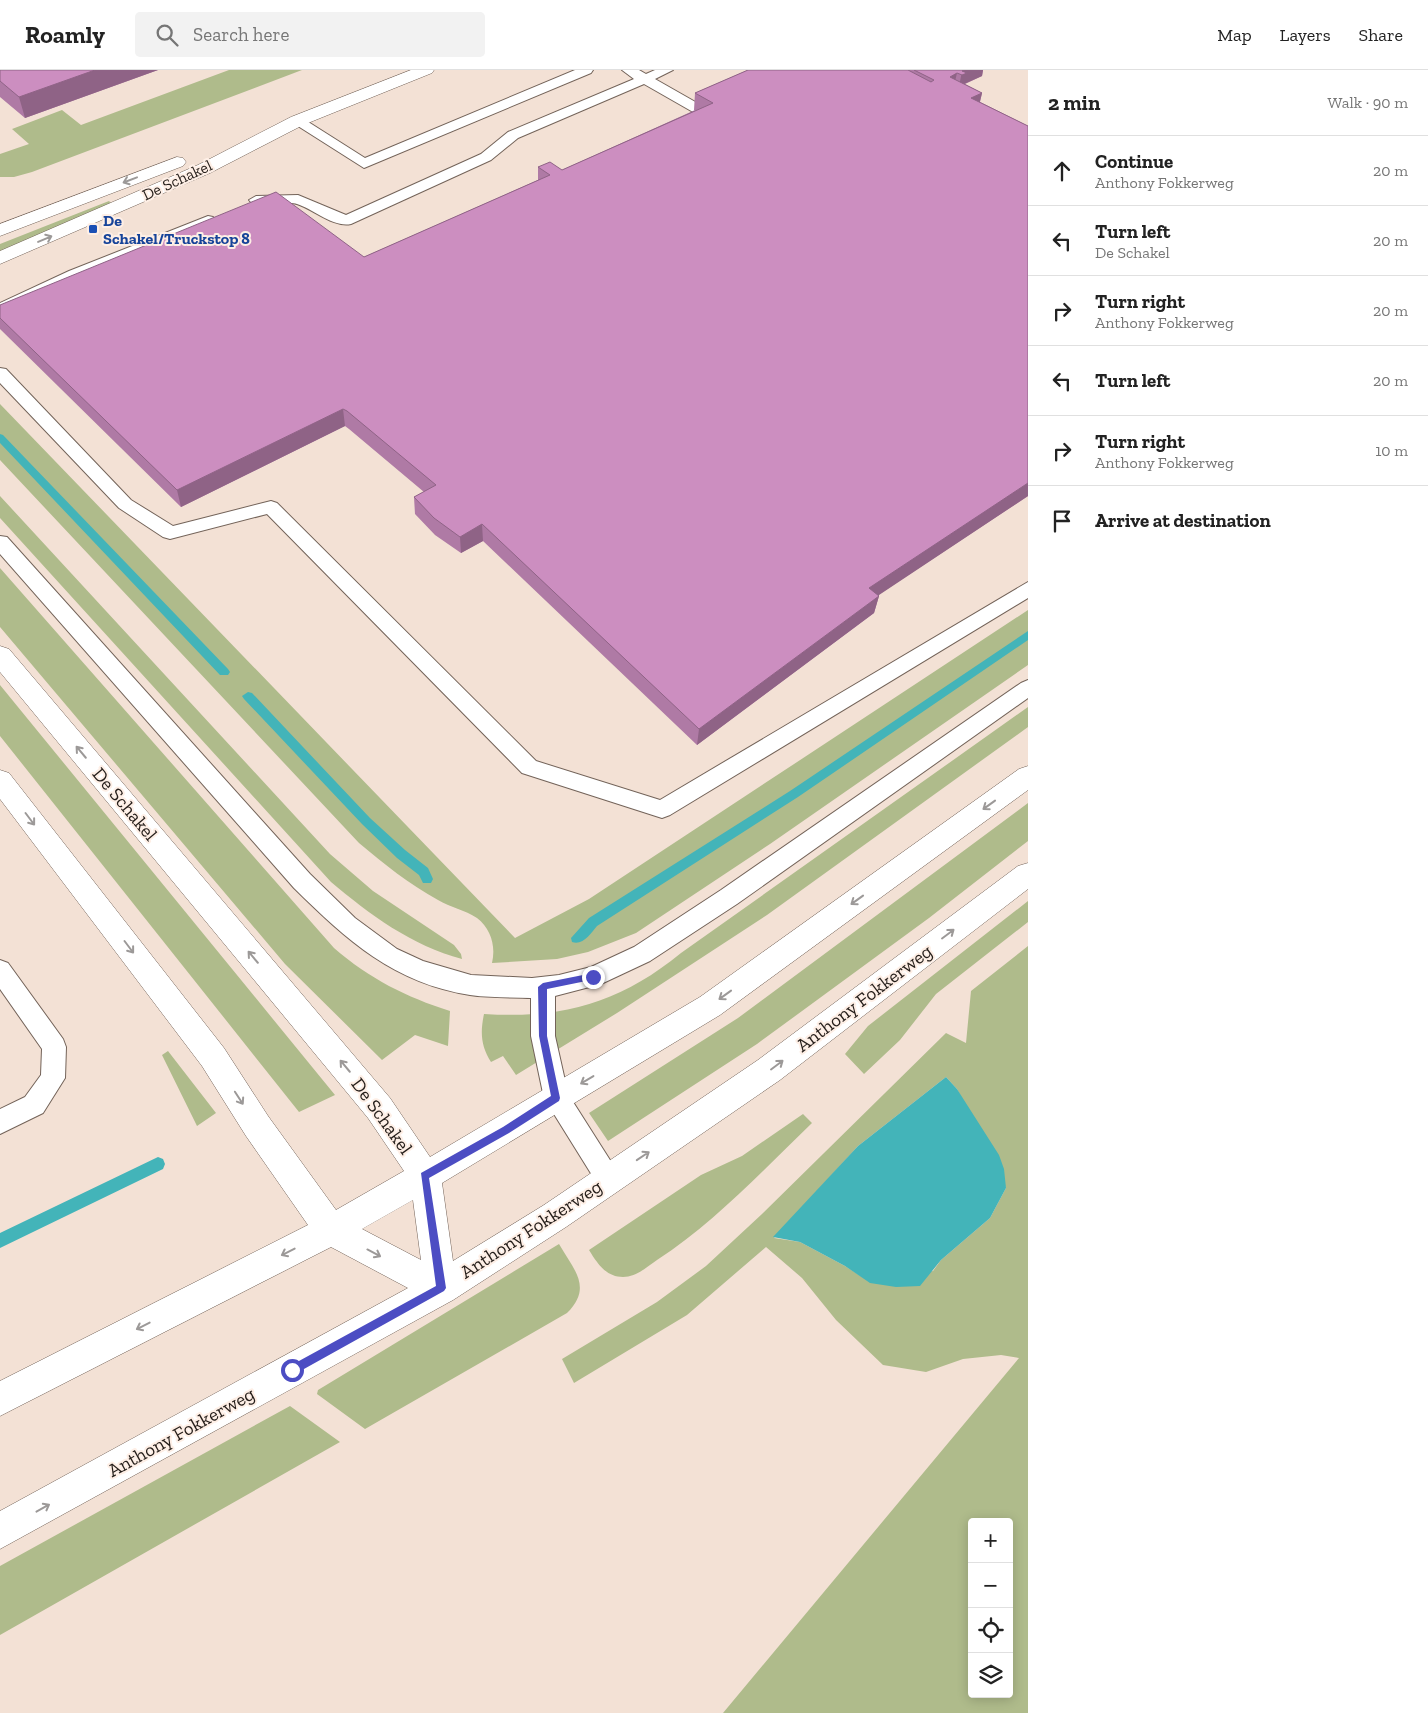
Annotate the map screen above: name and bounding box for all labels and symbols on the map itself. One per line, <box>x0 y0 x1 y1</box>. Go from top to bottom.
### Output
street label: De Schakel <box>139 156 215 204</box>
one-way arrow <box>123 176 138 185</box>
place label: De Schakel/Truckstop 8 <box>103 211 250 248</box>
marker: De Schakel/Truckstop 8 <box>87 223 99 235</box>
one-way arrow <box>37 234 52 244</box>
one-way arrow <box>76 746 87 759</box>
street label: De Schakel <box>88 763 162 845</box>
one-way arrow <box>982 800 996 810</box>
one-way arrow <box>24 812 35 825</box>
one-way arrow <box>850 895 864 905</box>
one-way arrow <box>941 929 954 940</box>
street label: Anthony Fokkerweg <box>791 939 937 1057</box>
one-way arrow <box>123 941 134 954</box>
one-way arrow <box>248 950 259 963</box>
route end <box>582 966 605 989</box>
one-way arrow <box>718 990 732 1000</box>
one-way arrow <box>339 1059 350 1072</box>
one-way arrow <box>770 1059 783 1070</box>
street label: De Schakel <box>347 1073 417 1159</box>
one-way arrow <box>580 1075 594 1085</box>
one-way arrow <box>234 1091 245 1105</box>
one-way arrow <box>635 1151 649 1161</box>
street label: Anthony Fokkerweg <box>456 1174 607 1283</box>
one-way arrow <box>280 1247 295 1257</box>
one-way arrow <box>366 1249 381 1258</box>
one-way arrow <box>136 1322 151 1331</box>
route start <box>281 1359 304 1382</box>
street label: Anthony Fokkerweg <box>103 1382 259 1482</box>
one-way arrow <box>35 1503 50 1513</box>

